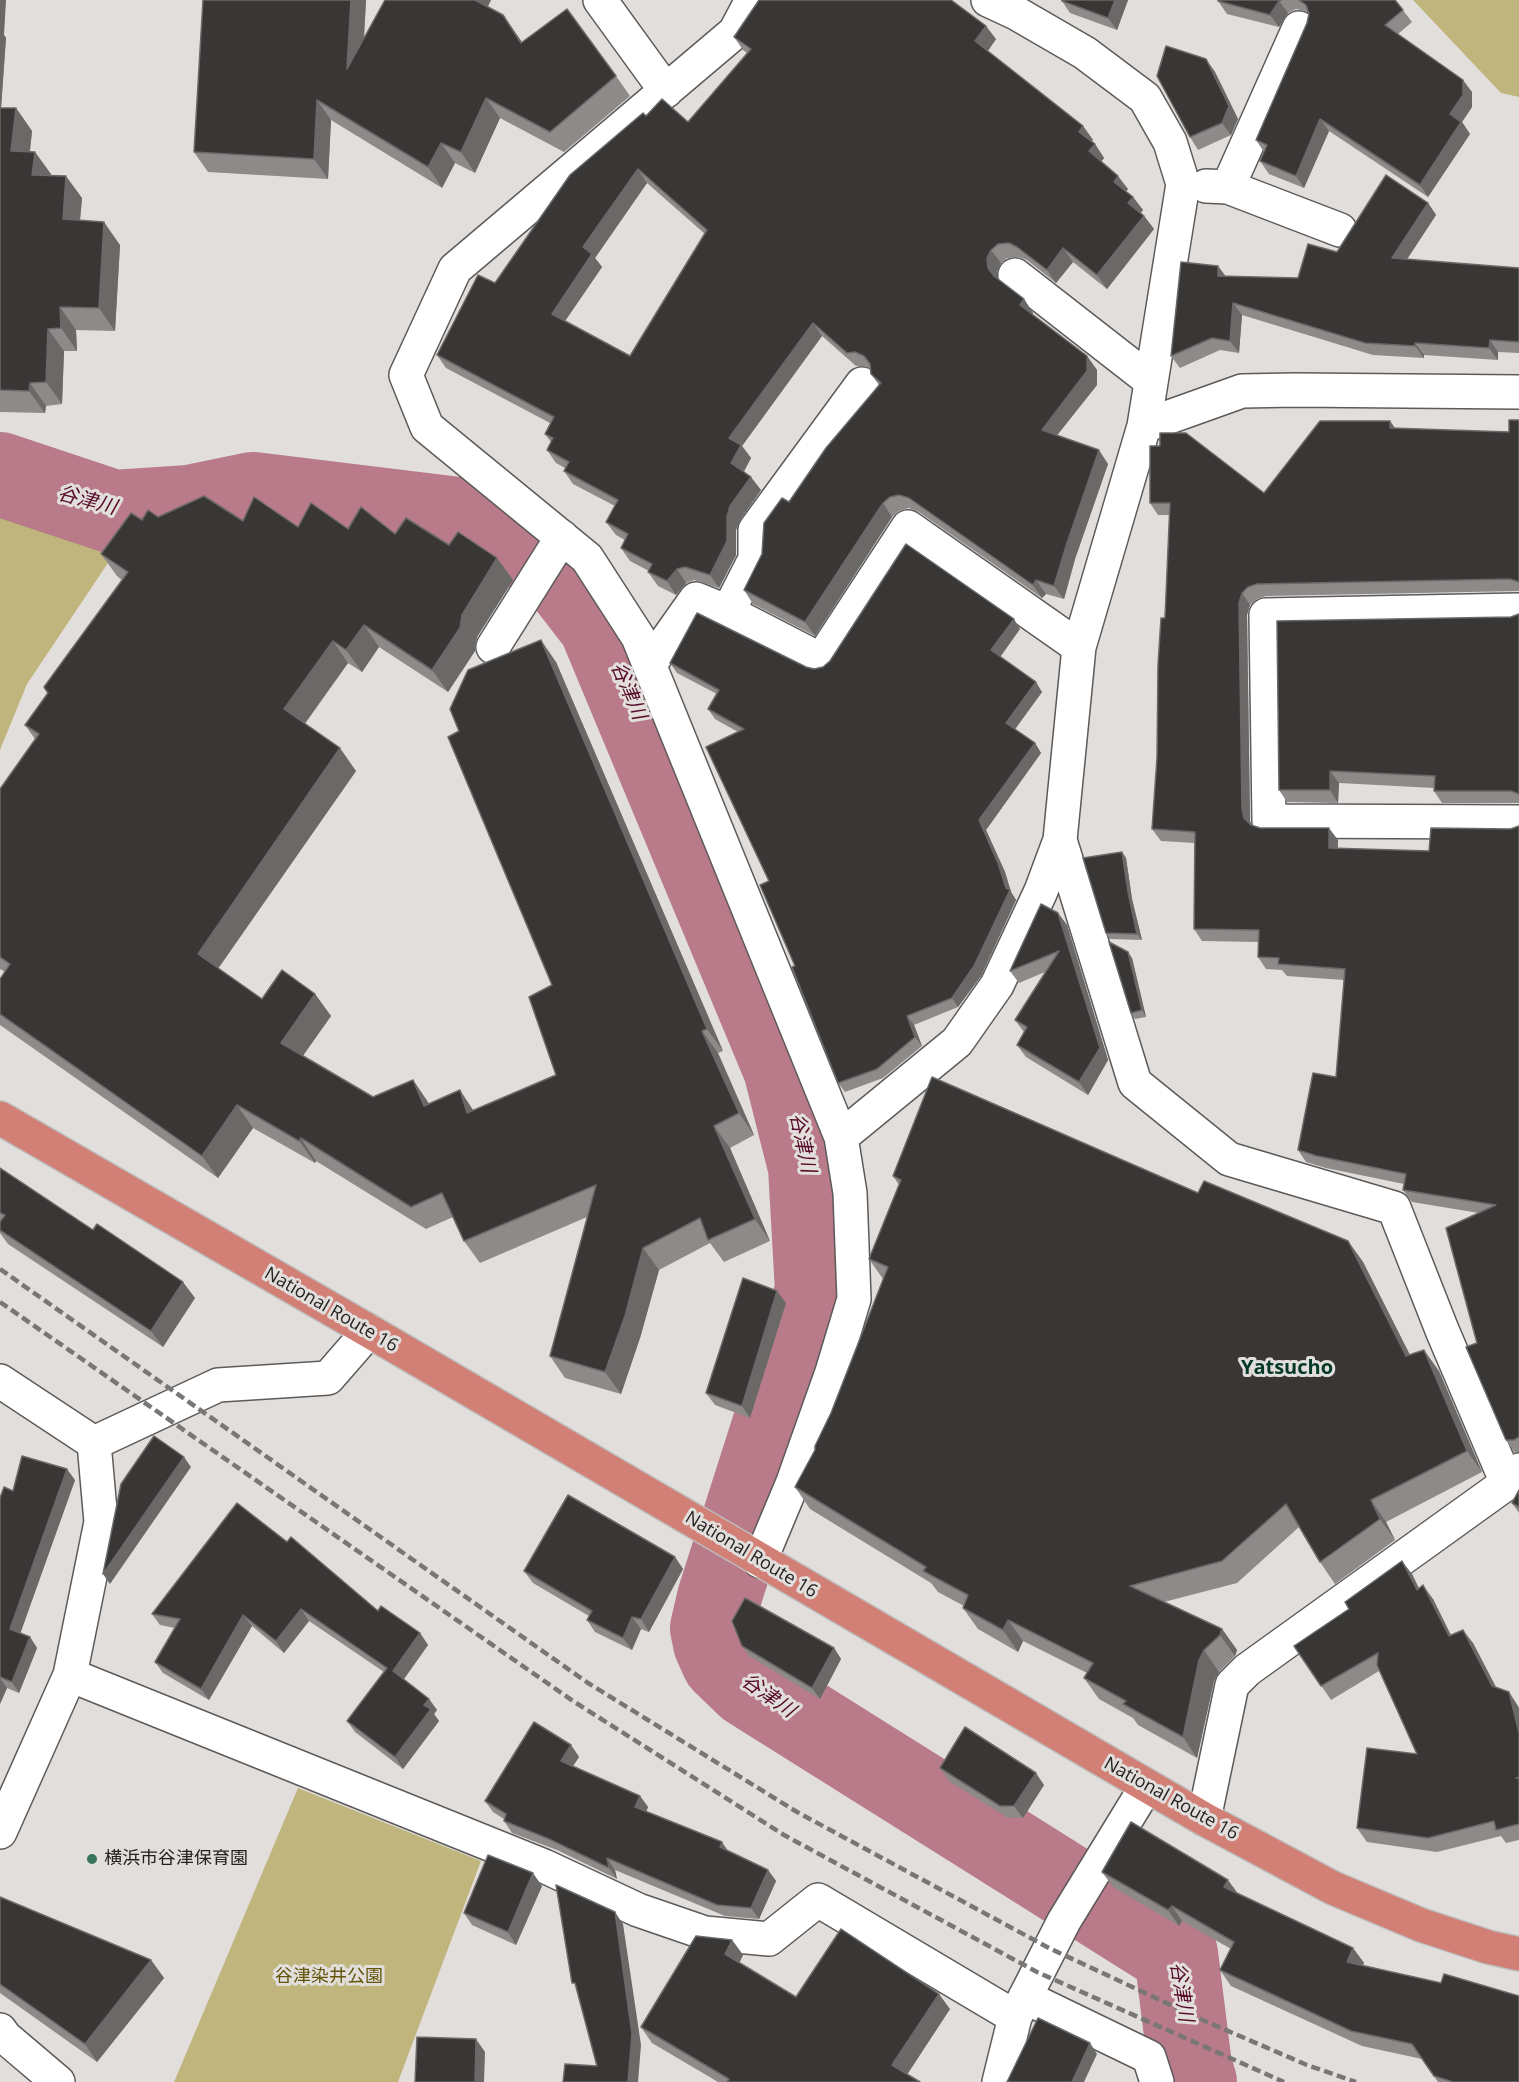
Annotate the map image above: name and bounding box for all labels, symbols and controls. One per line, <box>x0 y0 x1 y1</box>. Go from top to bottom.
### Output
water label: 谷津川 <box>55 482 119 520</box>
water label: 谷津川 <box>605 659 651 723</box>
water label: 谷津川 <box>784 1111 820 1175</box>
street label: National Route 16 <box>260 1263 402 1357</box>
district label: Yatsucho <box>1241 1356 1333 1380</box>
street label: National Route 16 <box>681 1507 821 1603</box>
water label: 谷津川 <box>737 1669 799 1723</box>
street label: National Route 16 <box>1100 1753 1242 1845</box>
place label: 横浜市谷津保育園 <box>104 1848 248 1870</box>
marker: 横浜市谷津保育園 <box>85 1852 99 1866</box>
water label: 谷津川 <box>1164 1960 1198 2024</box>
park label: 谷津染井公園 <box>275 1966 383 1988</box>

